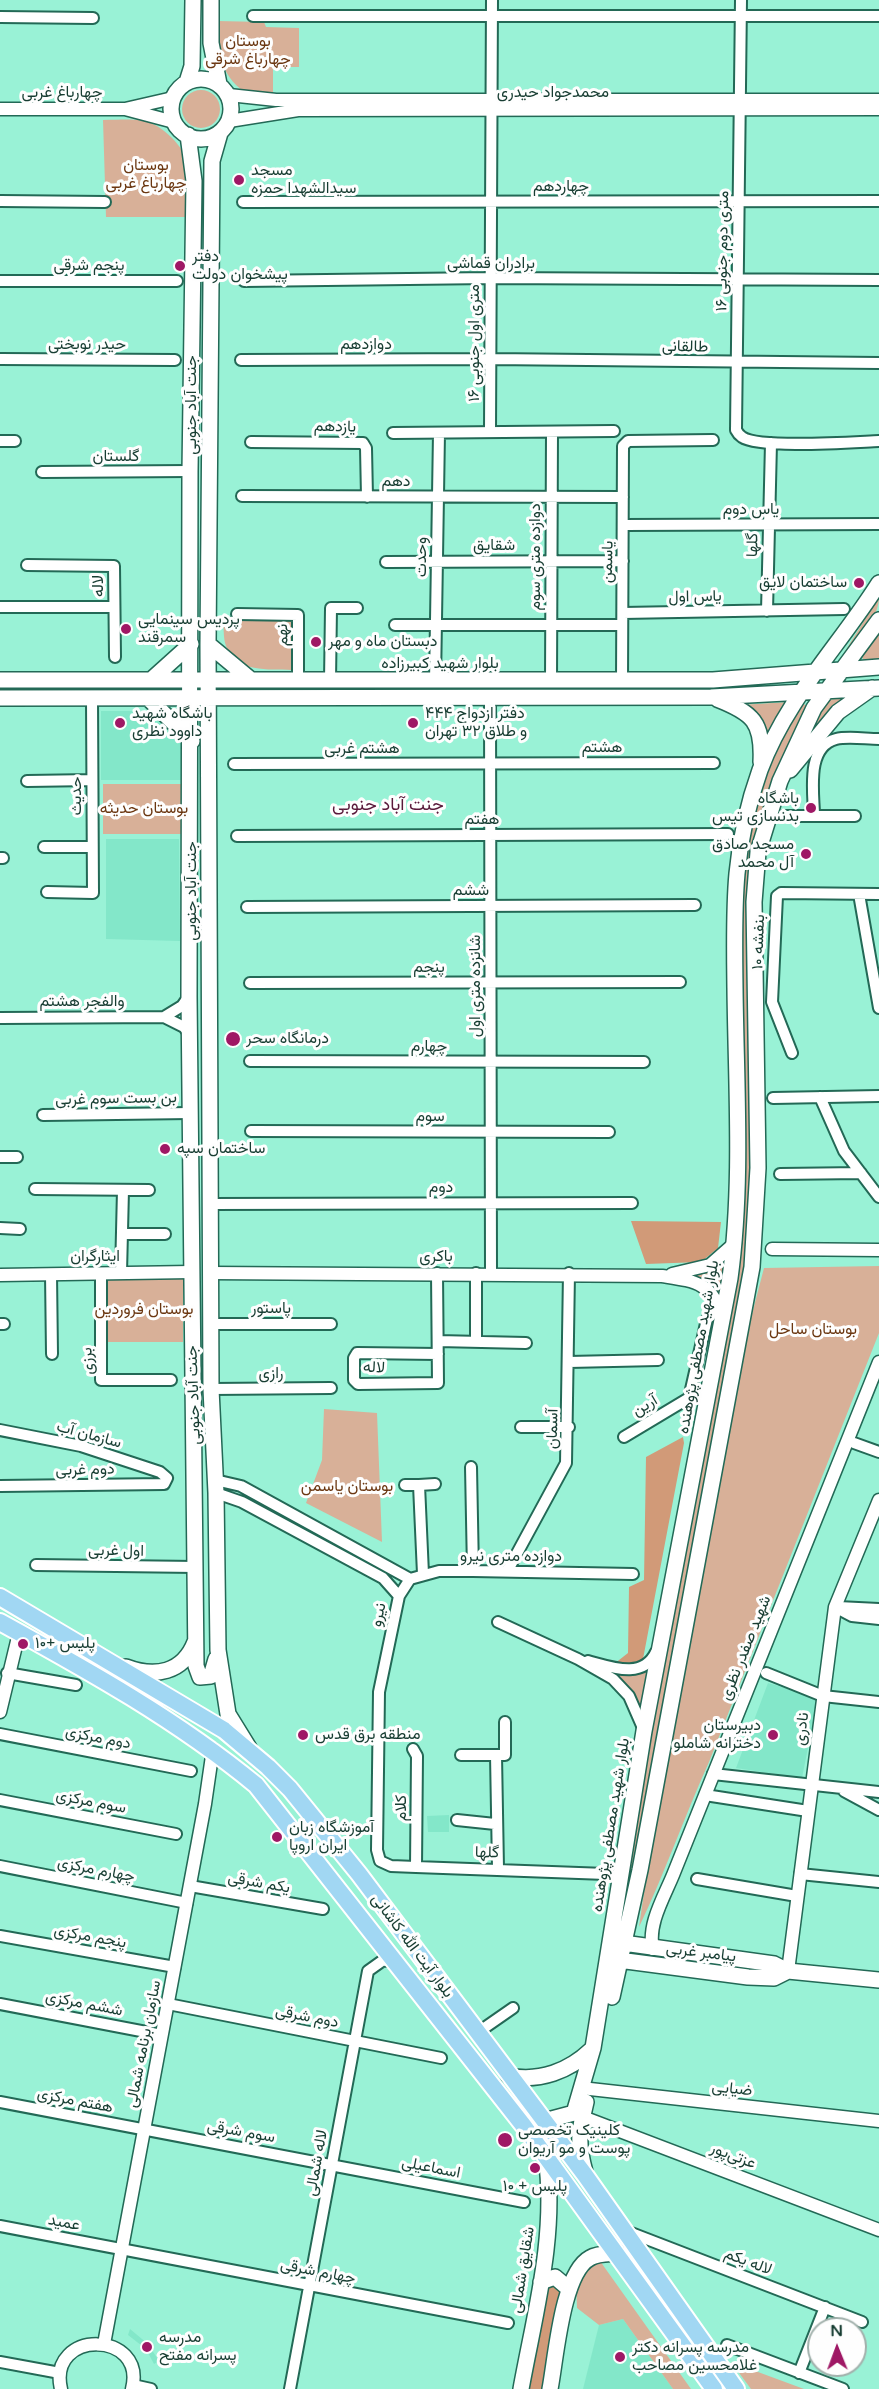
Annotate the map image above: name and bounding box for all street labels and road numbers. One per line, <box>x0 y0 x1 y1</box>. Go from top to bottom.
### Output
street label: چهارباغ غربی <box>22 83 102 103</box>
street label: محمدجواد حیدری <box>497 83 609 103</box>
street label: چهاردهم <box>533 177 589 197</box>
street label: ۱۶ متری دوم جنوبی <box>712 190 734 312</box>
street label: برادران قماشی <box>447 254 535 274</box>
street label: پنجم شرقی <box>54 256 124 276</box>
street label: ۱۶ متری اول جنوبی <box>465 284 485 402</box>
street label: حیدر نوبختی <box>48 335 126 355</box>
street label: دوازدهم <box>340 335 392 355</box>
street label: طالقانی <box>662 337 708 357</box>
street label: جنت آباد جنوبی <box>182 355 202 455</box>
street label: یازدهم <box>314 417 356 437</box>
street label: گلستان <box>93 447 139 467</box>
street label: دهم <box>382 472 410 492</box>
street label: یاس دوم <box>723 500 779 520</box>
street label: دوازده متری سوم <box>526 503 546 611</box>
street label: گلها <box>743 533 763 557</box>
street label: شقایق <box>473 536 515 556</box>
street label: وحدت <box>412 537 432 577</box>
street label: یاسمن <box>598 541 618 583</box>
street label: لاله <box>89 575 109 597</box>
street label: یاس اول <box>668 587 722 607</box>
street label: نهم <box>273 623 293 647</box>
street label: بلوار شهید کبیرزاده <box>381 654 499 674</box>
street label: هشتم <box>582 738 622 758</box>
street label: هشتم غربی <box>324 739 400 759</box>
street label: حدیث <box>67 776 87 816</box>
street label: هفتم <box>465 810 499 830</box>
street label: جنت آباد جنوبی <box>182 841 202 941</box>
street label: ششم <box>453 881 489 901</box>
street label: بنفشه ۱۰ <box>748 914 770 970</box>
street label: شانزده متری اول <box>466 935 486 1037</box>
street label: پنجم <box>413 958 445 978</box>
street label: والفجر هشتم <box>39 992 125 1012</box>
street label: چهارم <box>411 1037 447 1057</box>
street label: بن بست سوم غربی <box>55 1088 177 1110</box>
street label: سوم <box>415 1107 445 1127</box>
street label: دوم <box>429 1178 453 1198</box>
street label: ایثارگران <box>70 1247 120 1267</box>
street label: باکری <box>419 1247 453 1267</box>
street label: بلوار شهید مصطفی پژوهنده <box>674 1259 724 1435</box>
street label: پاستور <box>251 1299 291 1319</box>
street label: جنت آباد جنوبی <box>183 1345 205 1445</box>
street label: برزی <box>77 1347 99 1375</box>
street label: لاله <box>363 1358 385 1378</box>
street label: رازی <box>259 1364 283 1384</box>
street label: آرین <box>629 1391 661 1421</box>
street label: آسمان <box>543 1409 563 1449</box>
street label: سازمان آب <box>54 1417 124 1453</box>
street label: دوم غربی <box>55 1460 115 1480</box>
street label: اول غربی <box>88 1541 144 1561</box>
street label: دوازده متری نیرو <box>460 1547 562 1567</box>
street label: شهید صفدر نظری <box>716 1593 776 1703</box>
street label: نیرو <box>367 1601 391 1629</box>
street label: نادری <box>790 1711 814 1747</box>
street label: دوم مرکزی <box>64 1722 132 1754</box>
street label: بلوار شهید مصطفی پژوهنده <box>588 1737 634 1913</box>
street label: سوم مرکزی <box>54 1786 128 1818</box>
street label: کلام <box>392 1795 412 1821</box>
street label: گلها <box>475 1843 499 1863</box>
street label: چهارم مرکزی <box>56 1853 136 1887</box>
street label: یکم شرقی <box>226 1868 292 1898</box>
street label: بلوار آیت الله کاشانی <box>367 1890 457 2002</box>
street label: پنجم مرکزی <box>52 1921 128 1953</box>
street label: پیامبر غربی <box>665 1939 737 1967</box>
street label: سازمان برنامه شمالی <box>122 1979 166 2109</box>
street label: ششم مرکزی <box>44 1987 124 2021</box>
street label: دوم شرقی <box>274 2001 340 2033</box>
street label: ضیایی <box>711 2077 753 2101</box>
street label: هفتم مرکزی <box>35 2084 115 2118</box>
street label: سوم شرقی <box>205 2117 277 2147</box>
street label: لاله شمالی <box>302 2128 332 2198</box>
street label: عزتی‌پور <box>708 2139 758 2173</box>
street label: اسماعیلی <box>400 2153 462 2183</box>
street label: عمید <box>47 2211 81 2235</box>
street label: شقایق شمالی <box>507 2225 539 2315</box>
street label: لاله یکم <box>721 2244 775 2280</box>
street label: چهارم شرقی <box>279 2255 357 2289</box>

